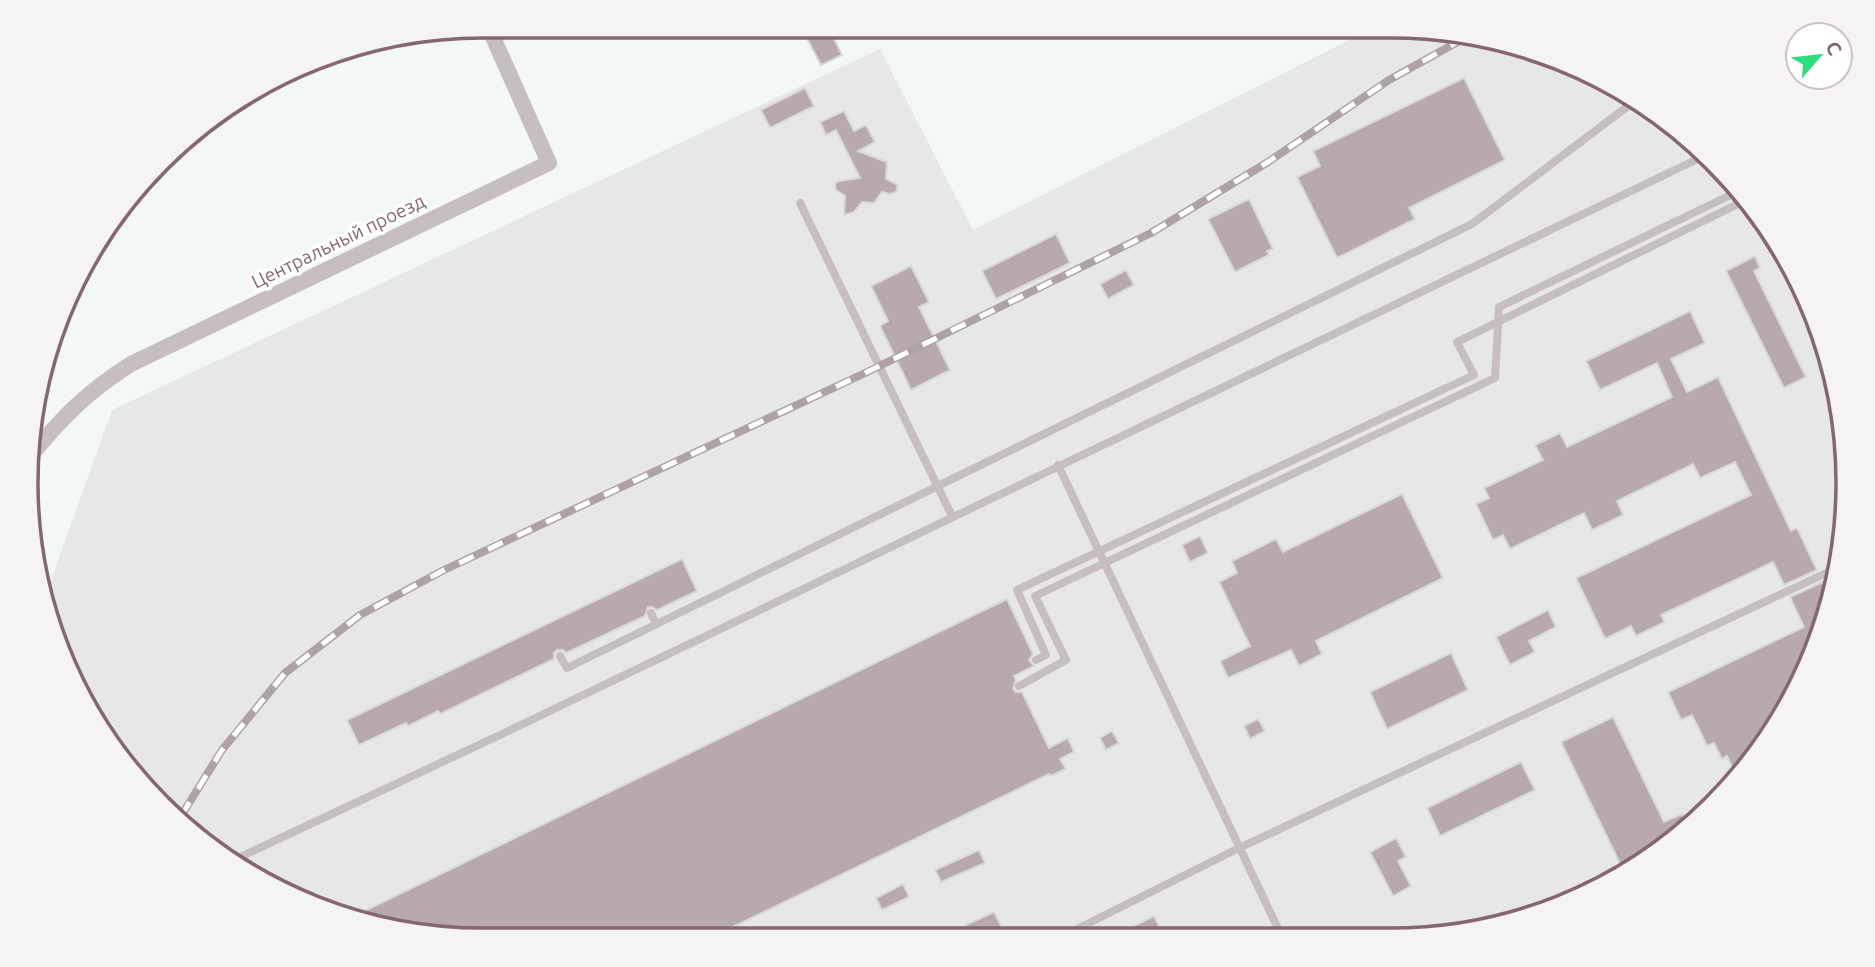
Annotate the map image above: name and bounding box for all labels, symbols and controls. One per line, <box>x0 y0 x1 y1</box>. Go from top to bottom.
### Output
north arrow <box>1784 21 1854 91</box>
text: С <box>1821 37 1847 59</box>
street label: Центральный проезд <box>248 189 428 293</box>

